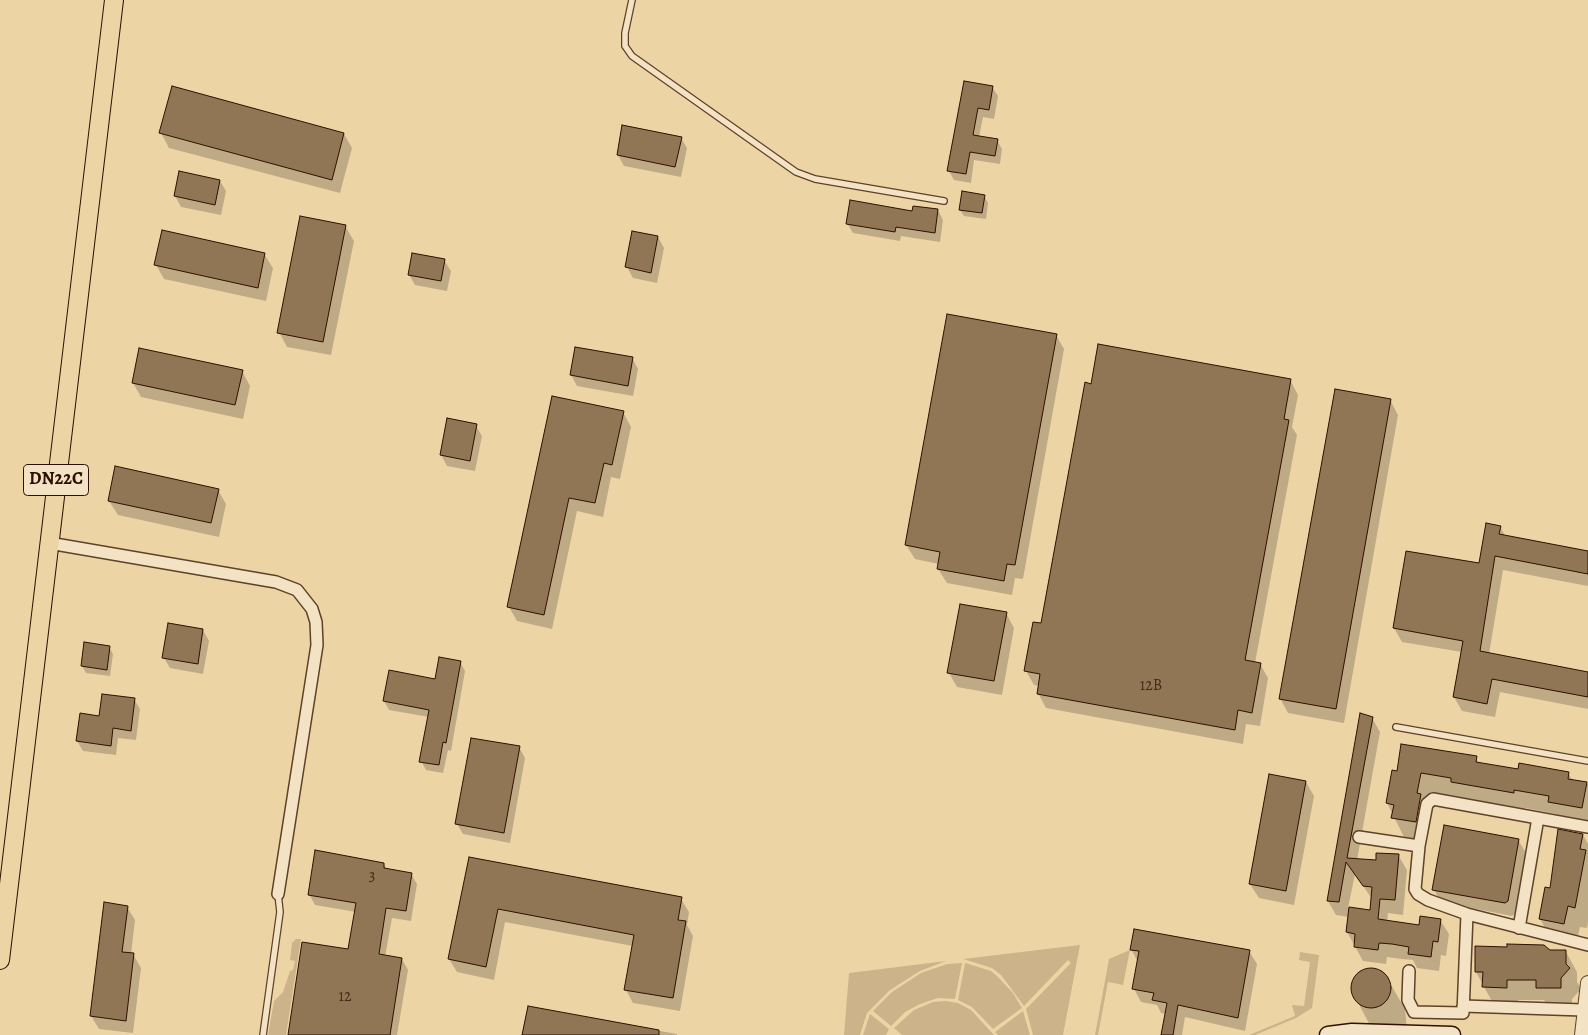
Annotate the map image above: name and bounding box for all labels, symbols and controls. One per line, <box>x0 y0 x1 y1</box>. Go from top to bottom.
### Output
road number: DN22C <box>23 464 88 496</box>
house number: 12B <box>1140 676 1162 696</box>
house number: 3 <box>369 866 375 886</box>
house number: 12 <box>338 987 352 1007</box>

